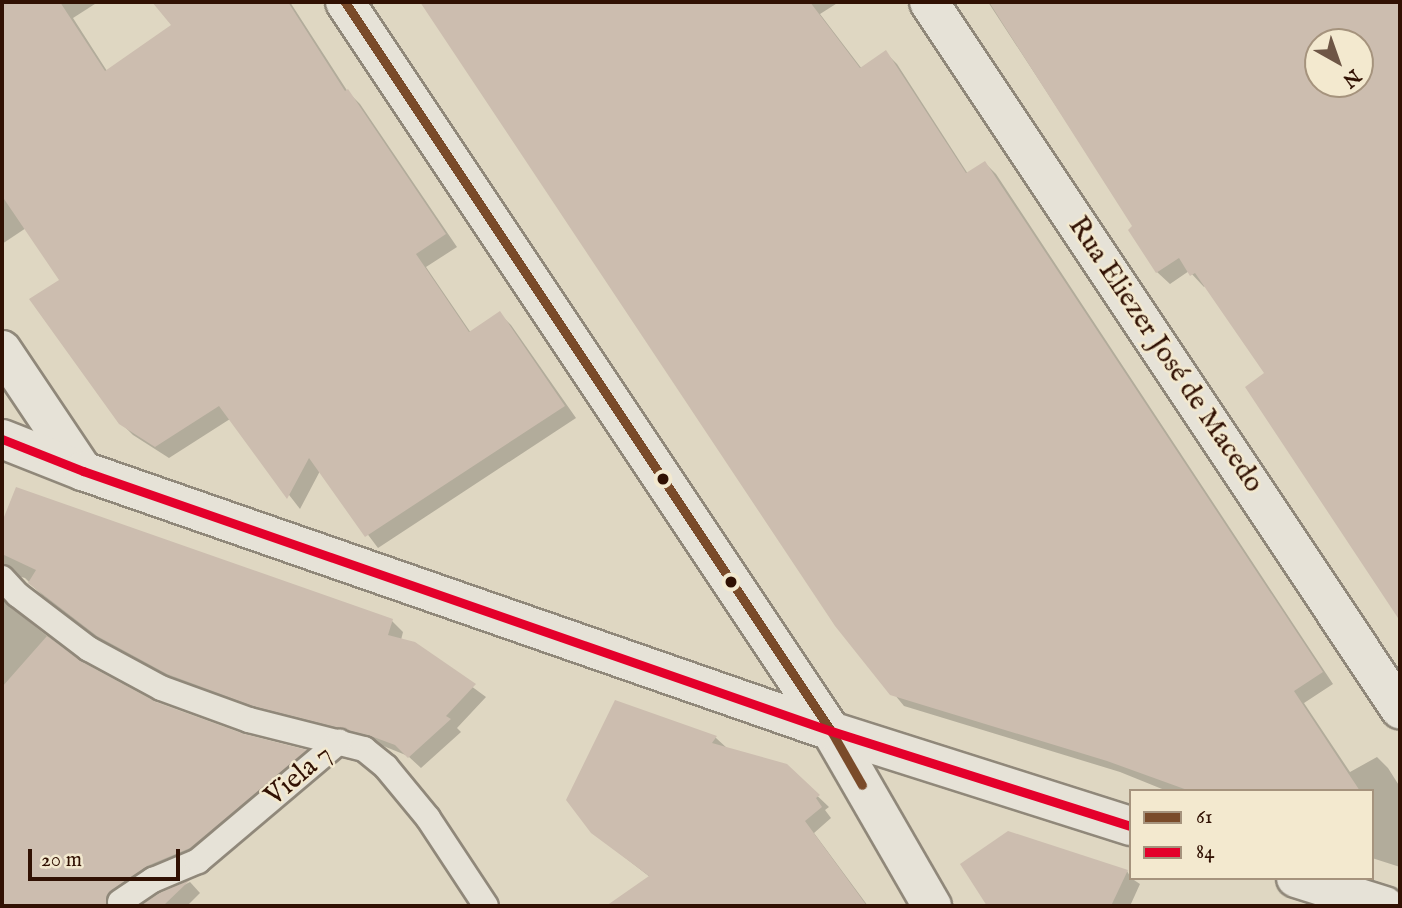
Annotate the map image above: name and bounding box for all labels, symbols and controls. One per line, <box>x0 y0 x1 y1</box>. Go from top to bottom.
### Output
north arrow <box>1304 28 1374 98</box>
text: N <box>1337 63 1365 92</box>
street label: Rua Eliezer José de Macedo <box>1060 211 1270 499</box>
unlabelled marker <box>656 472 670 486</box>
unlabelled marker <box>724 575 738 589</box>
street label: Viela 7 <box>259 738 339 814</box>
legend <box>1129 789 1374 880</box>
text: 61 <box>1196 804 1213 831</box>
scale bar <box>32 834 184 878</box>
text: 84 <box>1196 839 1215 866</box>
text: 20 m <box>41 847 82 874</box>

